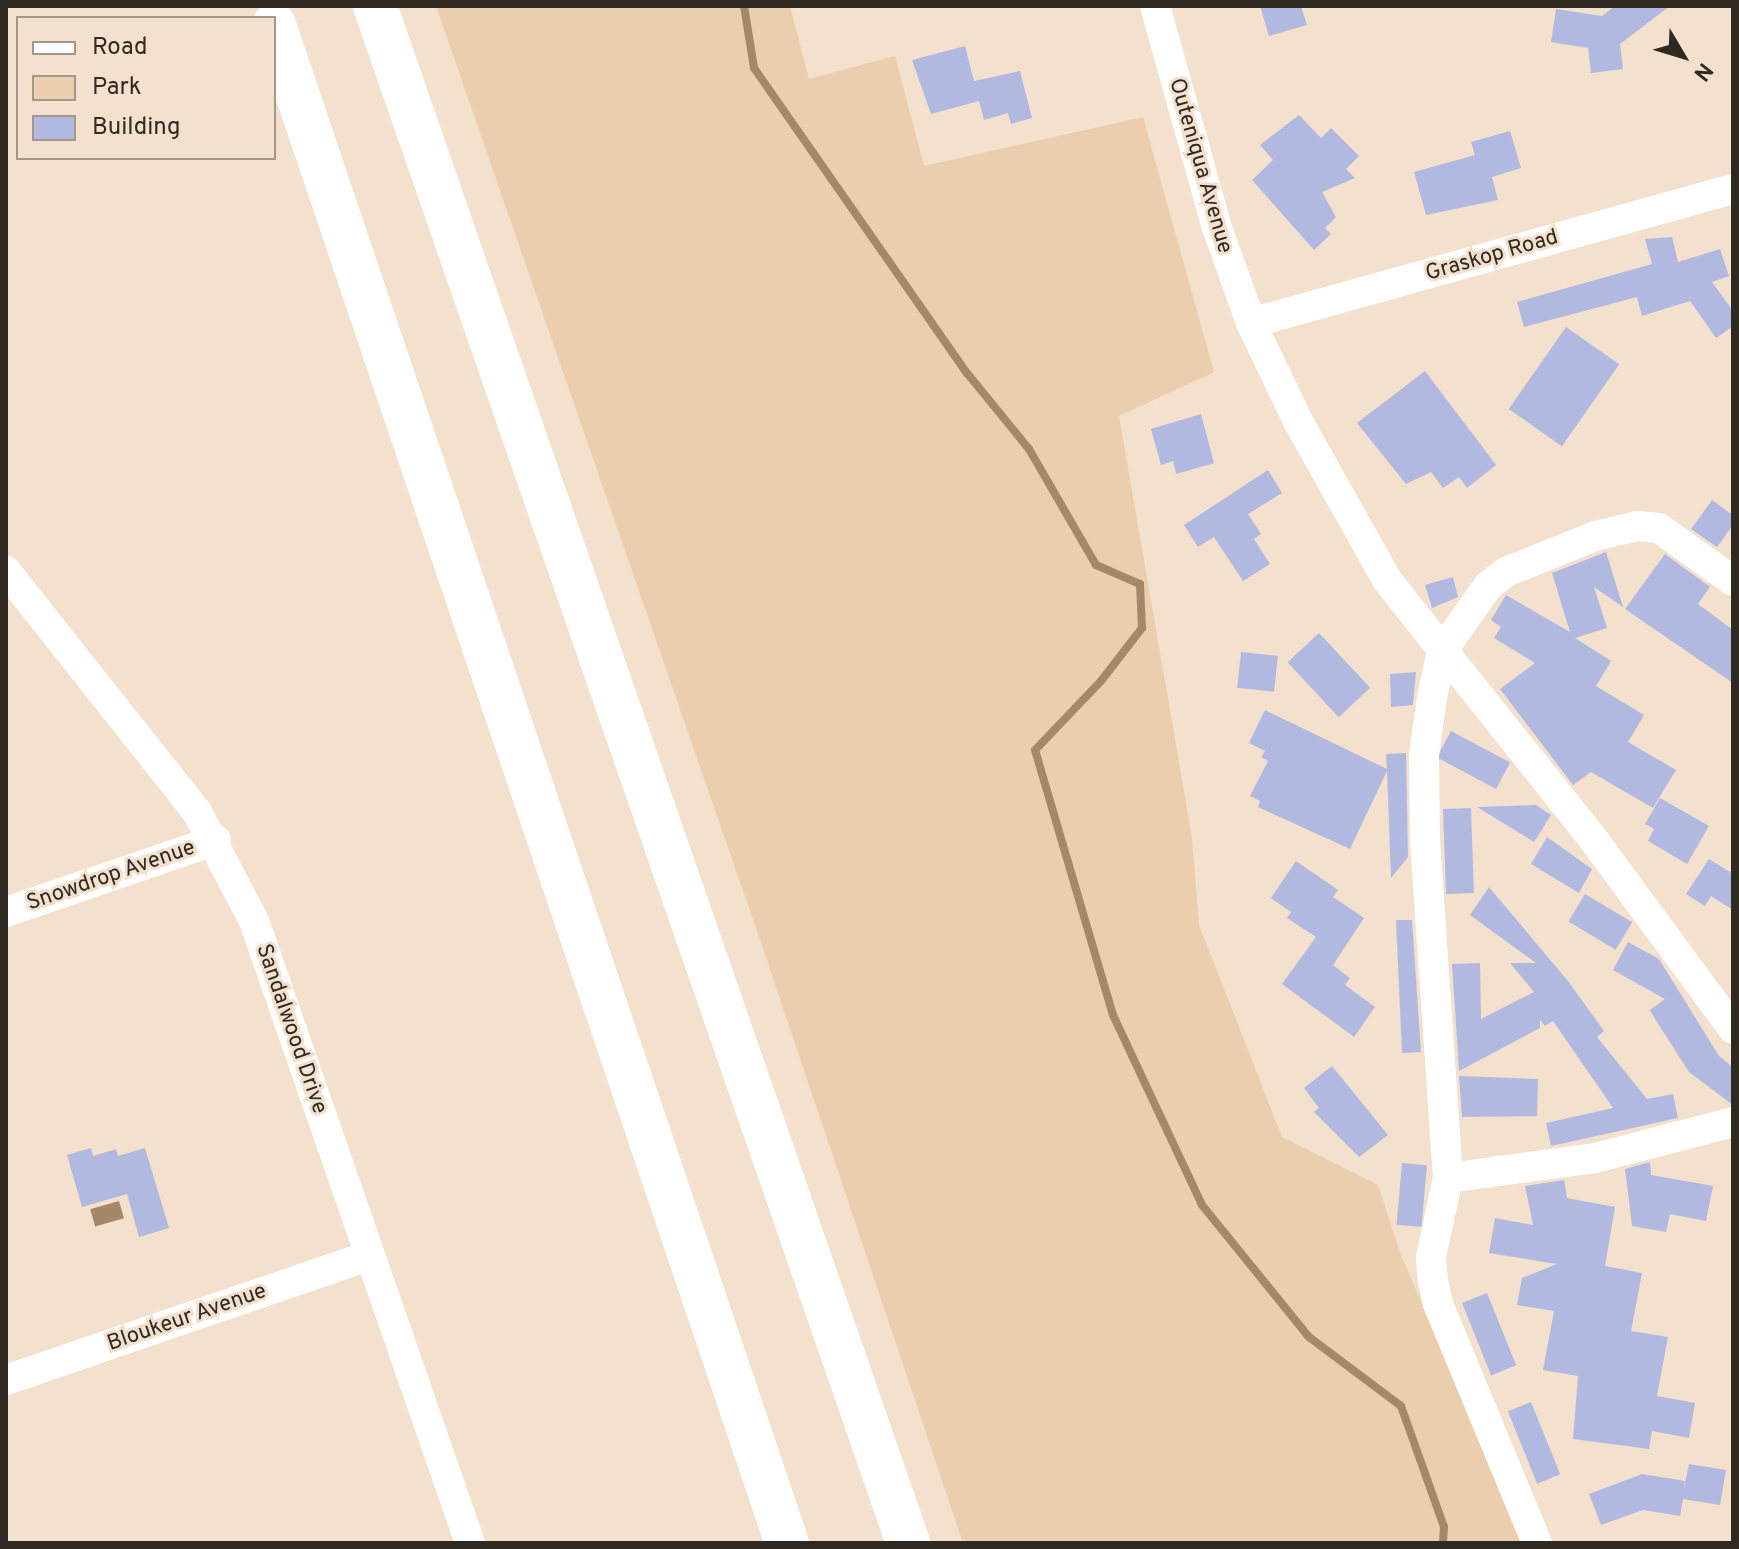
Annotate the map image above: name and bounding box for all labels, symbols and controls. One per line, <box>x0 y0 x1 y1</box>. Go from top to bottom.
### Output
legend <box>16 16 276 160</box>
north arrow <box>1643 16 1723 96</box>
text: Road <box>92 33 148 63</box>
text: N <box>1687 57 1718 86</box>
text: Park <box>92 73 142 103</box>
street label: Outeniqua Avenue <box>1162 75 1238 257</box>
text: Building <box>92 113 181 143</box>
street label: Graskop Road <box>1423 224 1561 288</box>
street label: Snowdrop Avenue <box>23 835 199 917</box>
street label: Sandalwood Drive <box>250 941 332 1117</box>
street label: Bloukeur Avenue <box>104 1278 270 1358</box>

